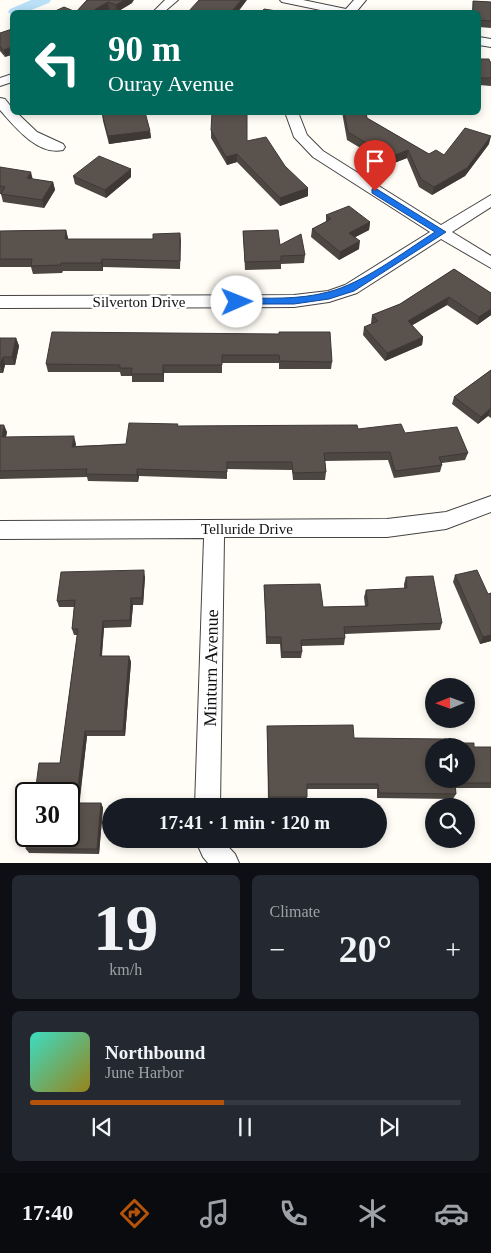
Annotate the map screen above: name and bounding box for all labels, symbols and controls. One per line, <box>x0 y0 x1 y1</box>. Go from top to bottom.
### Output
icon: left <box>25 30 90 95</box>
text: 90 m <box>108 30 181 69</box>
text: Ouray Avenue <box>108 71 234 96</box>
pin <box>354 140 396 191</box>
icon: arrive <box>361 147 389 175</box>
position arrow <box>210 275 262 327</box>
street label: Silverton Drive <box>93 294 186 310</box>
street label: Telluride Drive <box>201 521 293 537</box>
street label: Minturn Avenue <box>200 609 222 727</box>
north arrow <box>425 678 475 728</box>
map controls <box>425 678 475 848</box>
button: sound <box>425 738 475 788</box>
speed limit sign: 30 <box>15 782 80 847</box>
button: search <box>425 798 475 848</box>
text: 17:41 · 1 min · 120 m <box>159 812 330 833</box>
text: 19 <box>93 892 158 964</box>
text: Climate <box>270 903 320 920</box>
text: 20° <box>339 928 392 970</box>
text: − <box>270 934 285 965</box>
text: + <box>445 934 461 965</box>
text: km/h <box>109 961 142 978</box>
text: Northbound <box>105 1042 205 1063</box>
text: June Harbor <box>105 1064 184 1081</box>
icon: previous <box>88 1113 116 1141</box>
icon: pause <box>231 1113 259 1141</box>
icon: next <box>375 1113 403 1141</box>
icon: directions <box>117 1196 152 1231</box>
icon: music <box>197 1196 232 1231</box>
icon: phone <box>276 1196 311 1231</box>
icon: climate <box>355 1196 390 1231</box>
icon: car <box>434 1196 469 1231</box>
text: 17:40 <box>22 1200 73 1225</box>

